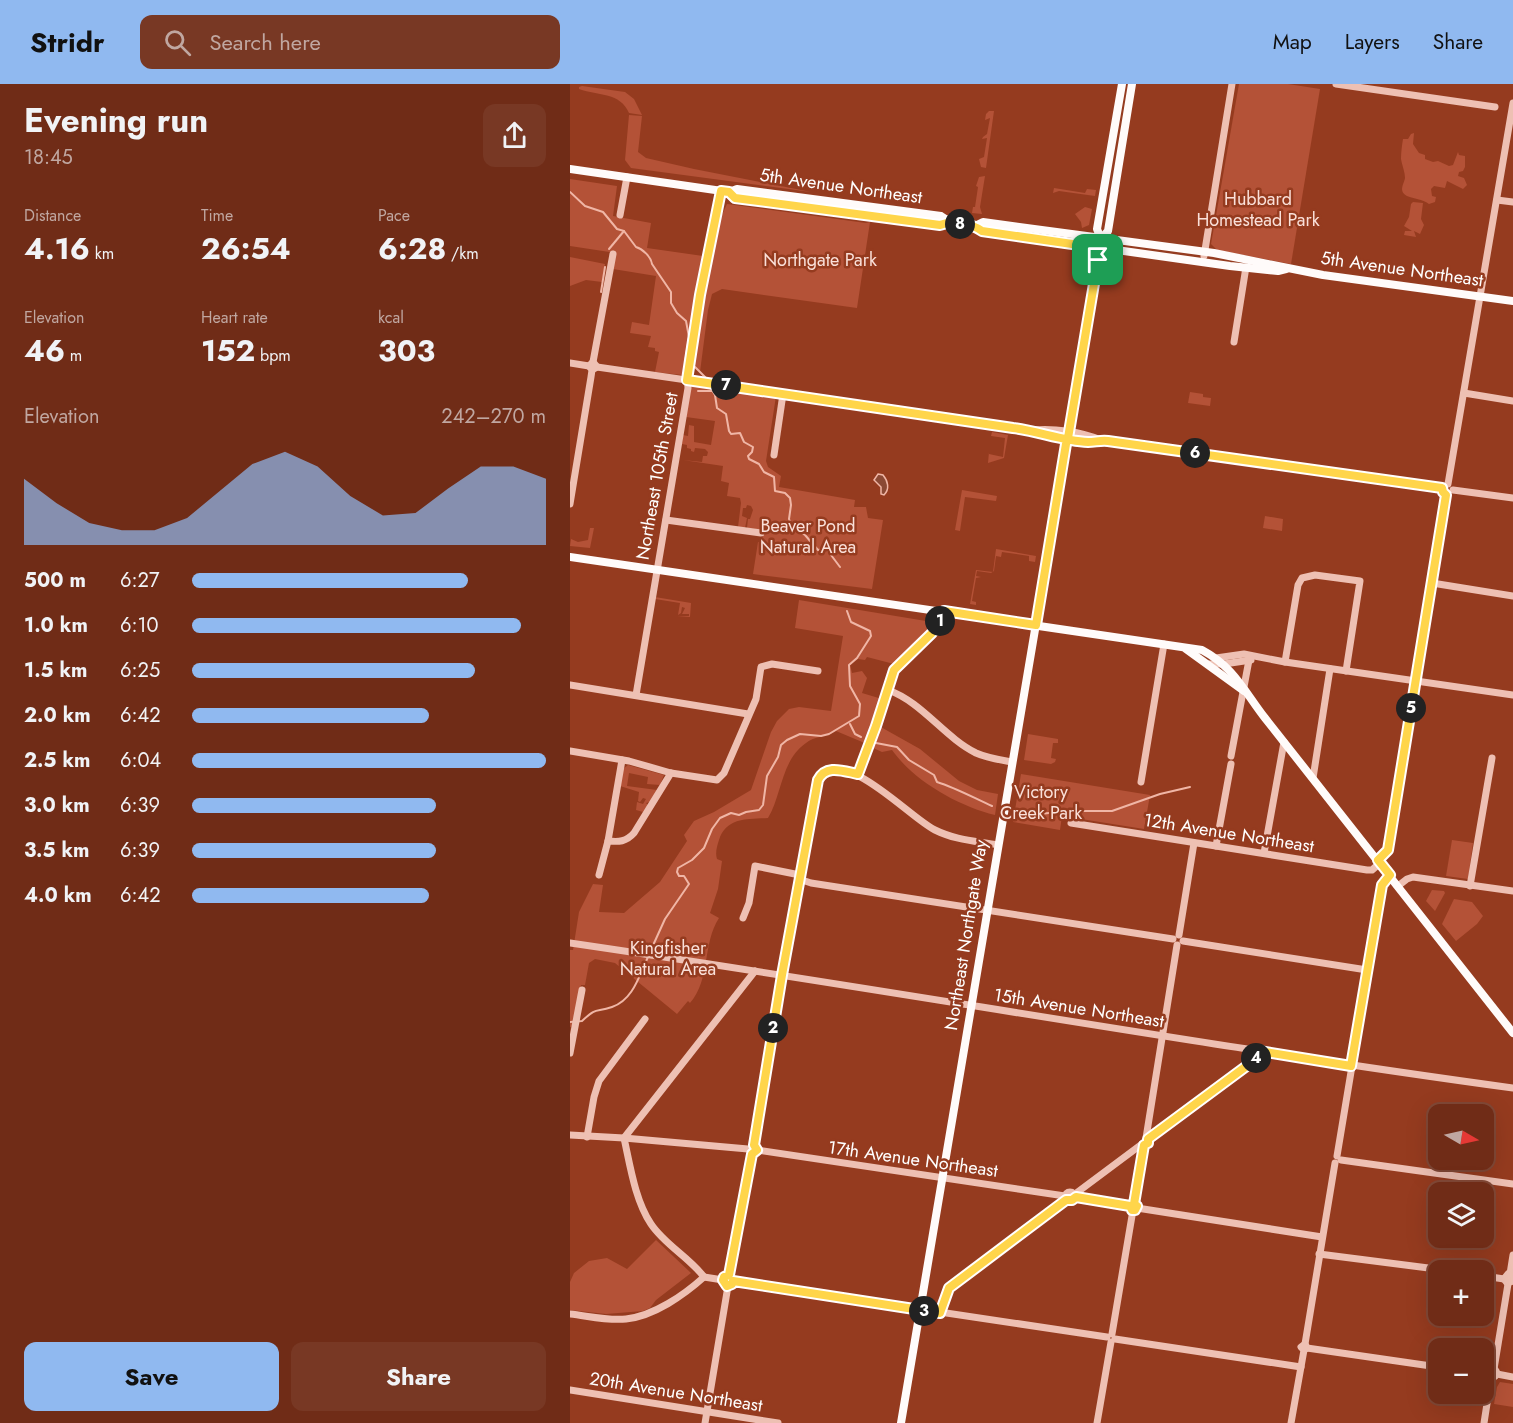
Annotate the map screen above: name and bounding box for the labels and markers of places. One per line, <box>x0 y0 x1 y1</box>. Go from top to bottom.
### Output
pin: 8 <box>945 209 975 239</box>
pin <box>1072 234 1123 285</box>
pin: 7 <box>711 370 741 400</box>
pin: 6 <box>1180 438 1210 468</box>
pin: 1 <box>925 606 955 636</box>
pin: 5 <box>1396 693 1426 723</box>
pin: 2 <box>758 1013 788 1043</box>
pin: 4 <box>1241 1043 1271 1073</box>
pin: 3 <box>909 1296 939 1326</box>

